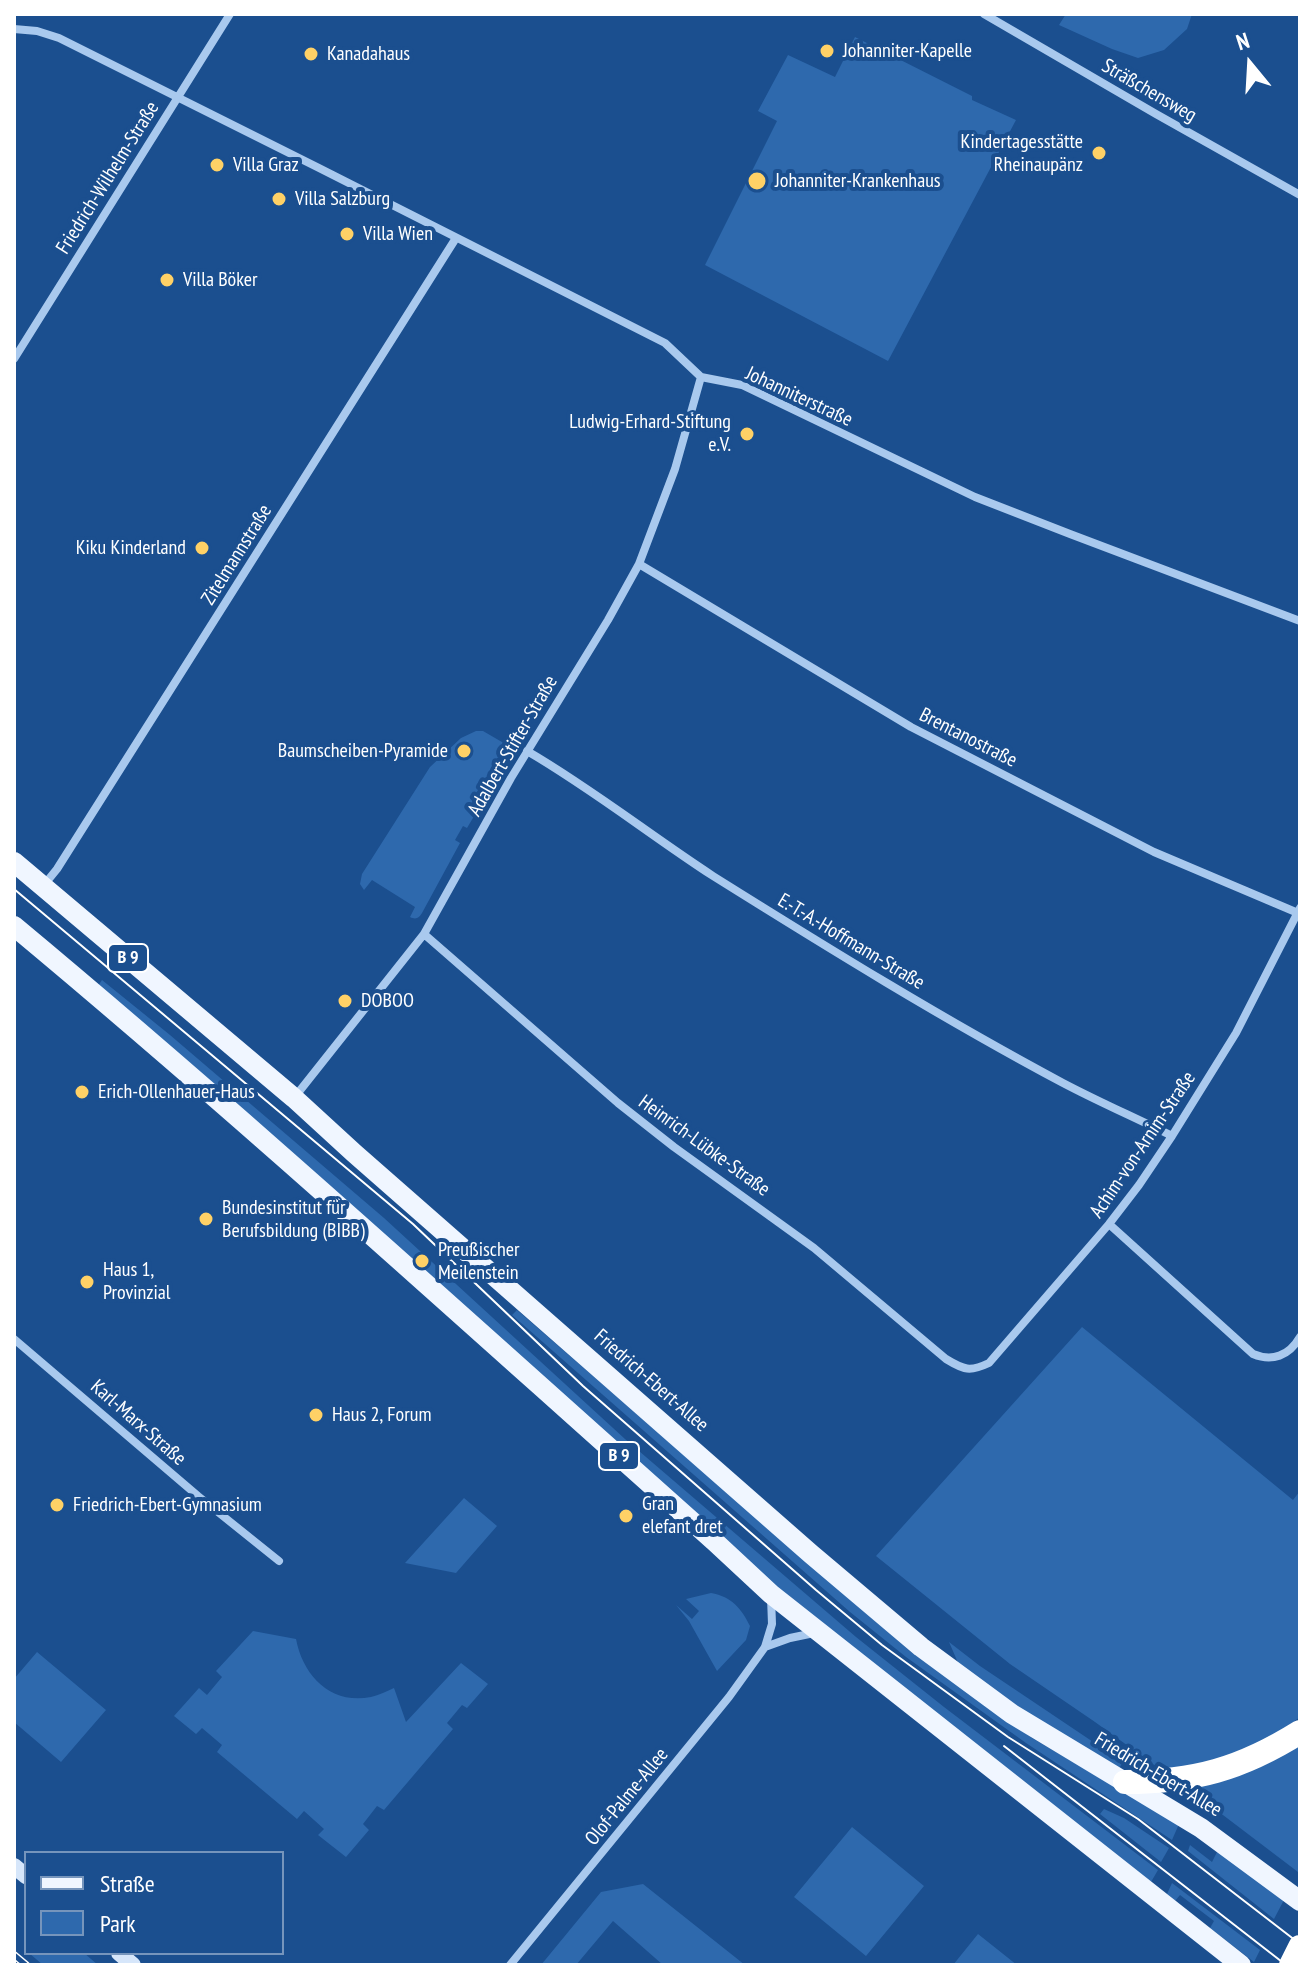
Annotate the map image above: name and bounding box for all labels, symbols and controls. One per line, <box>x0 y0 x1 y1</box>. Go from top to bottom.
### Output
north arrow <box>1210 24 1290 104</box>
text: N <box>1233 26 1253 56</box>
place label: Johanniter-Kapelle <box>843 39 972 63</box>
place label: Kanadahaus <box>327 42 410 66</box>
marker: Johanniter-Kapelle <box>818 42 836 60</box>
marker: Kanadahaus <box>302 45 320 63</box>
street label: Sträßchensweg <box>1097 54 1201 128</box>
street label: Friedrich-Wilhelm-Straße <box>51 97 165 259</box>
place label: Kindertagesstätte Rheinaupänz <box>961 130 1083 177</box>
marker: Kindertagesstätte Rheinaupänz <box>1090 144 1108 162</box>
place label: Villa Graz <box>233 153 299 177</box>
marker: Villa Graz <box>208 156 226 174</box>
place label: Johanniter-Krankenhaus <box>775 169 941 193</box>
marker: Johanniter-Krankenhaus <box>746 170 768 192</box>
place label: Villa Salzburg <box>295 187 390 211</box>
marker: Villa Salzburg <box>270 190 288 208</box>
place label: Villa Wien <box>363 222 433 246</box>
marker: Villa Wien <box>338 225 356 243</box>
place label: Villa Böker <box>183 268 258 292</box>
marker: Villa Böker <box>158 271 176 289</box>
street label: Johanniterstraße <box>742 362 856 432</box>
place label: Ludwig-Erhard-Stiftung e.V. <box>569 410 731 457</box>
marker: Ludwig-Erhard-Stiftung e.V. <box>738 425 756 443</box>
street label: Zitelmannstraße <box>197 500 277 610</box>
place label: Kiku Kinderland <box>76 536 186 560</box>
marker: Kiku Kinderland <box>193 539 211 557</box>
street label: Adalbert-Stifter-Straße <box>463 671 563 821</box>
street label: Brentanostraße <box>915 703 1021 773</box>
place label: Baumscheiben-Pyramide <box>278 739 448 763</box>
marker: Baumscheiben-Pyramide <box>455 742 473 760</box>
street label: E.-T.-A.-Hoffmann-Straße <box>773 889 929 995</box>
road number: B 9 <box>108 944 148 972</box>
place label: DOBOO <box>361 989 414 1013</box>
marker: DOBOO <box>336 992 354 1010</box>
street label: Achim-von-Arnim-Straße <box>1085 1067 1201 1223</box>
place label: Erich-Ollenhauer-Haus <box>98 1080 255 1104</box>
marker: Erich-Ollenhauer-Haus <box>73 1083 91 1101</box>
street label: Heinrich-Lübke-Straße <box>634 1090 774 1202</box>
place label: Bundesinstitut für Berufsbildung (BIBB) <box>222 1196 365 1243</box>
marker: Bundesinstitut für Berufsbildung (BIBB) <box>197 1210 215 1228</box>
place label: Preußischer Meilenstein <box>438 1238 519 1285</box>
marker: Preußischer Meilenstein <box>413 1252 431 1270</box>
place label: Haus 1, Provinzial <box>103 1258 170 1305</box>
marker: Haus 1, Provinzial <box>78 1273 96 1291</box>
street label: Friedrich-Ebert-Allee <box>589 1325 713 1437</box>
street label: Karl-Marx-Straße <box>85 1375 191 1471</box>
place label: Haus 2, Forum <box>332 1403 431 1427</box>
marker: Haus 2, Forum <box>307 1406 325 1424</box>
road number: B 9 <box>599 1442 639 1470</box>
place label: Gran elefant dret <box>642 1492 723 1539</box>
place label: Friedrich-Ebert-Gymnasium <box>73 1493 262 1517</box>
marker: Friedrich-Ebert-Gymnasium <box>48 1496 66 1514</box>
marker: Gran elefant dret <box>617 1507 635 1525</box>
street label: Friedrich-Ebert-Allee <box>1090 1728 1226 1822</box>
street label: Olof-Palme-Allee <box>580 1743 674 1851</box>
legend <box>24 1851 284 1955</box>
text: Straße <box>100 1868 155 1899</box>
text: Park <box>100 1908 136 1939</box>

